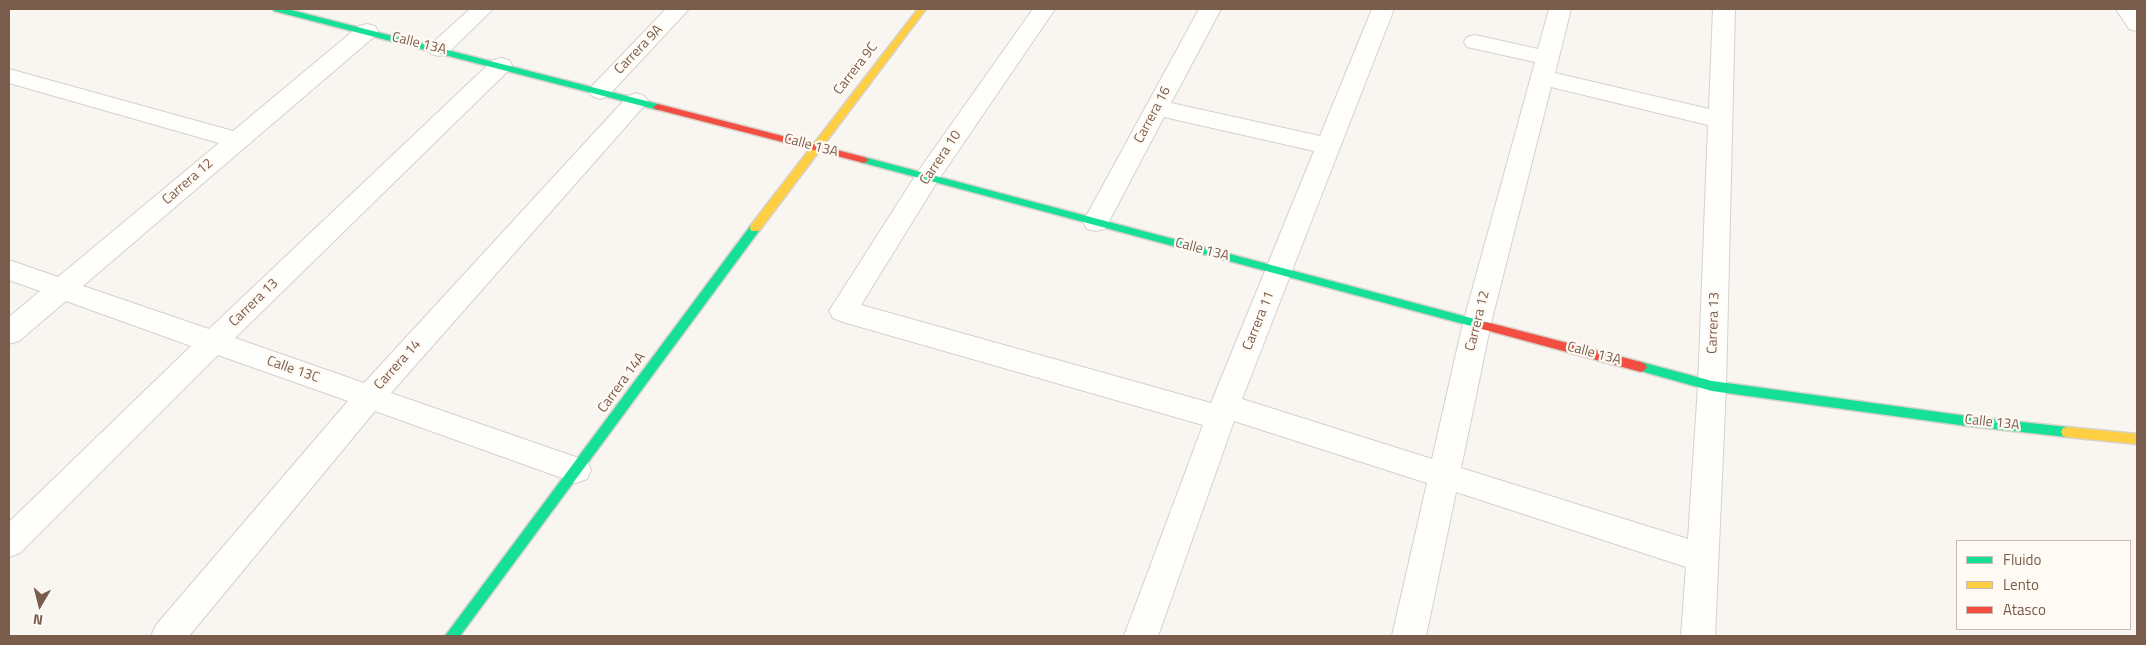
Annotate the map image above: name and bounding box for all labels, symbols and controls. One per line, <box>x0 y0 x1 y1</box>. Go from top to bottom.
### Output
street label: Carrera 9A <box>611 22 667 78</box>
street label: Calle 13A <box>390 29 448 59</box>
street label: Carrera 9C <box>830 40 882 98</box>
street label: Carrera 16 <box>1131 84 1175 146</box>
street label: Carrera 10 <box>917 128 965 188</box>
street label: Calle 13A <box>782 131 840 161</box>
street label: Carrera 12 <box>159 155 217 209</box>
street label: Calle 13A <box>1173 235 1231 265</box>
street label: Carrera 13 <box>226 275 282 331</box>
street label: Carrera 11 <box>1240 289 1278 353</box>
street label: Carrera 12 <box>1462 289 1494 353</box>
street label: Carrera 13 <box>1705 292 1723 354</box>
street label: Carrera 14 <box>371 336 425 394</box>
street label: Calle 13A <box>1565 339 1623 369</box>
street label: Carrera 14A <box>595 350 649 416</box>
street label: Calle 13C <box>264 353 322 387</box>
street label: Calle 13A <box>1964 412 2020 434</box>
legend <box>1956 540 2131 630</box>
text: Fluido <box>2003 548 2041 571</box>
text: Lento <box>2003 573 2039 596</box>
north arrow <box>15 580 65 630</box>
text: Atasco <box>2003 598 2046 621</box>
text: N <box>32 609 44 631</box>

